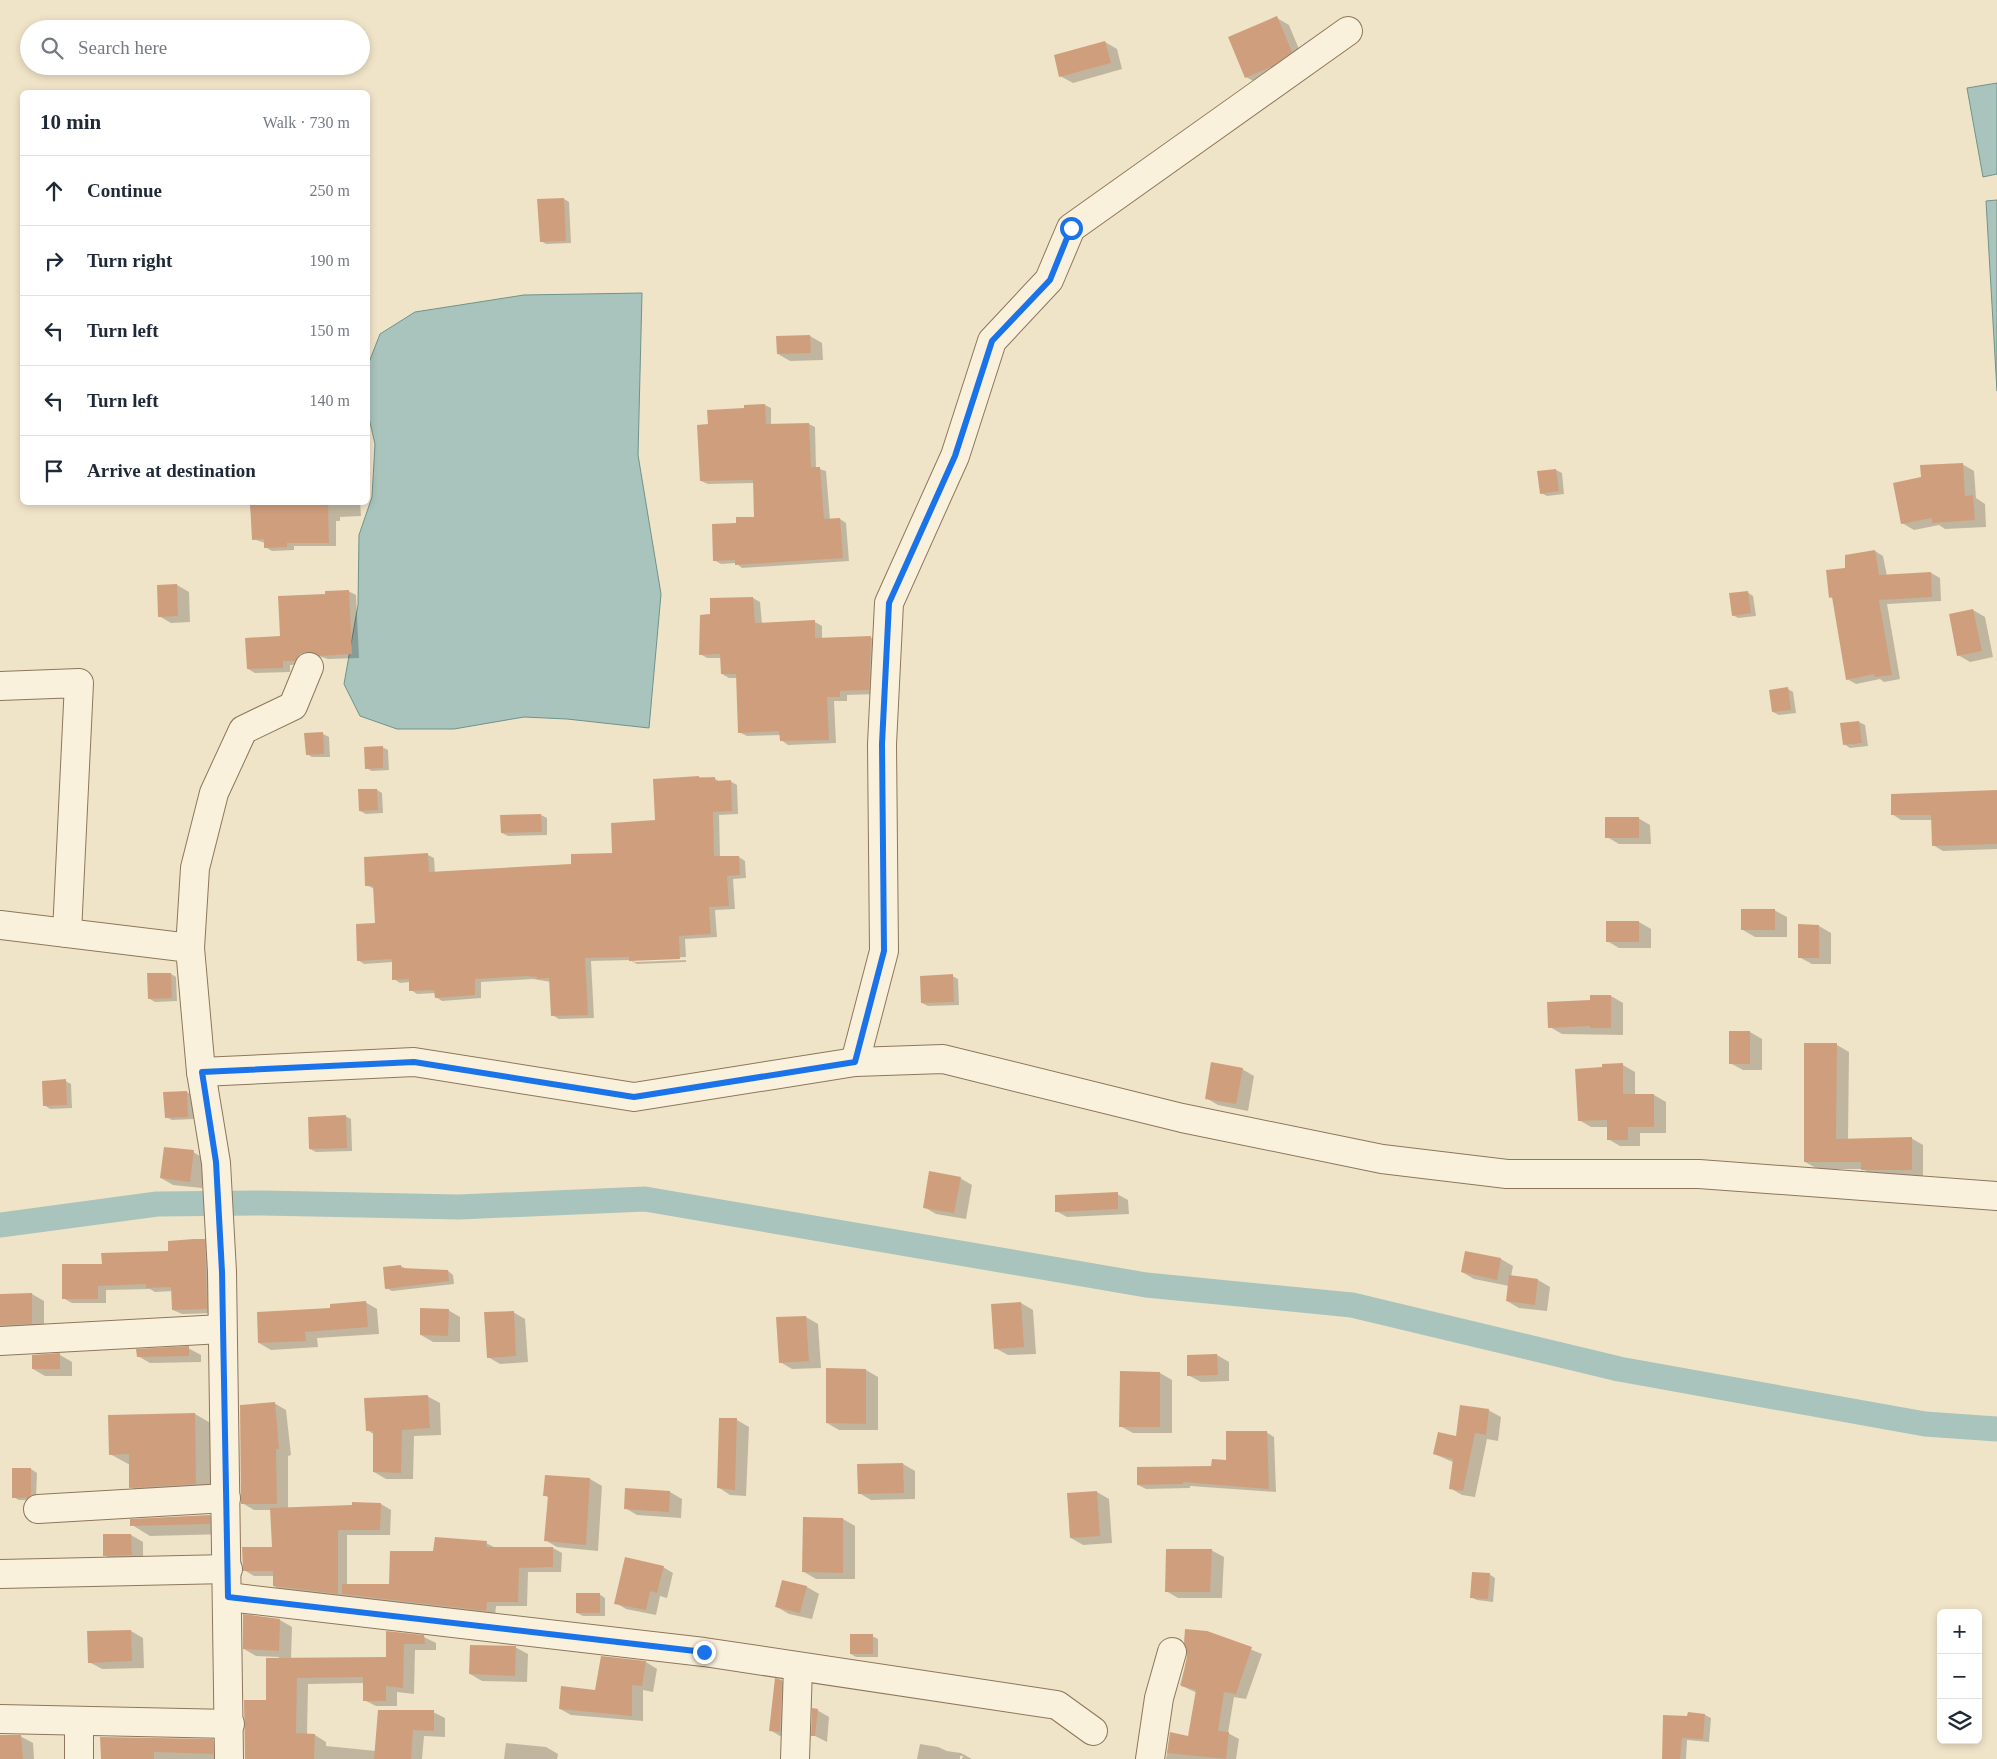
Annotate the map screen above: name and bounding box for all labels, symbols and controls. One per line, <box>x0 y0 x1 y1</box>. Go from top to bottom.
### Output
search box <box>20 20 370 75</box>
icon: search <box>38 34 66 62</box>
text: Search here <box>78 37 167 58</box>
text: 10 min <box>40 110 101 134</box>
text: Walk · 730 m <box>263 114 350 131</box>
icon: ahead <box>40 177 68 205</box>
text: Continue <box>87 180 162 201</box>
text: 250 m <box>310 182 350 199</box>
route start <box>1060 217 1083 240</box>
icon: right <box>40 247 68 275</box>
text: Turn right <box>87 250 172 271</box>
text: 190 m <box>310 252 350 269</box>
icon: left <box>40 317 68 345</box>
text: Turn left <box>87 320 159 341</box>
text: 150 m <box>310 322 350 339</box>
icon: left <box>40 387 68 415</box>
text: Turn left <box>87 390 159 411</box>
text: 140 m <box>310 392 350 409</box>
icon: arrive <box>40 457 68 485</box>
text: Arrive at destination <box>87 460 256 481</box>
map controls <box>1937 1609 1982 1744</box>
button: + <box>1937 1609 1982 1654</box>
route end <box>693 1641 716 1664</box>
button: − <box>1937 1654 1982 1699</box>
button: layers <box>1937 1699 1982 1744</box>

